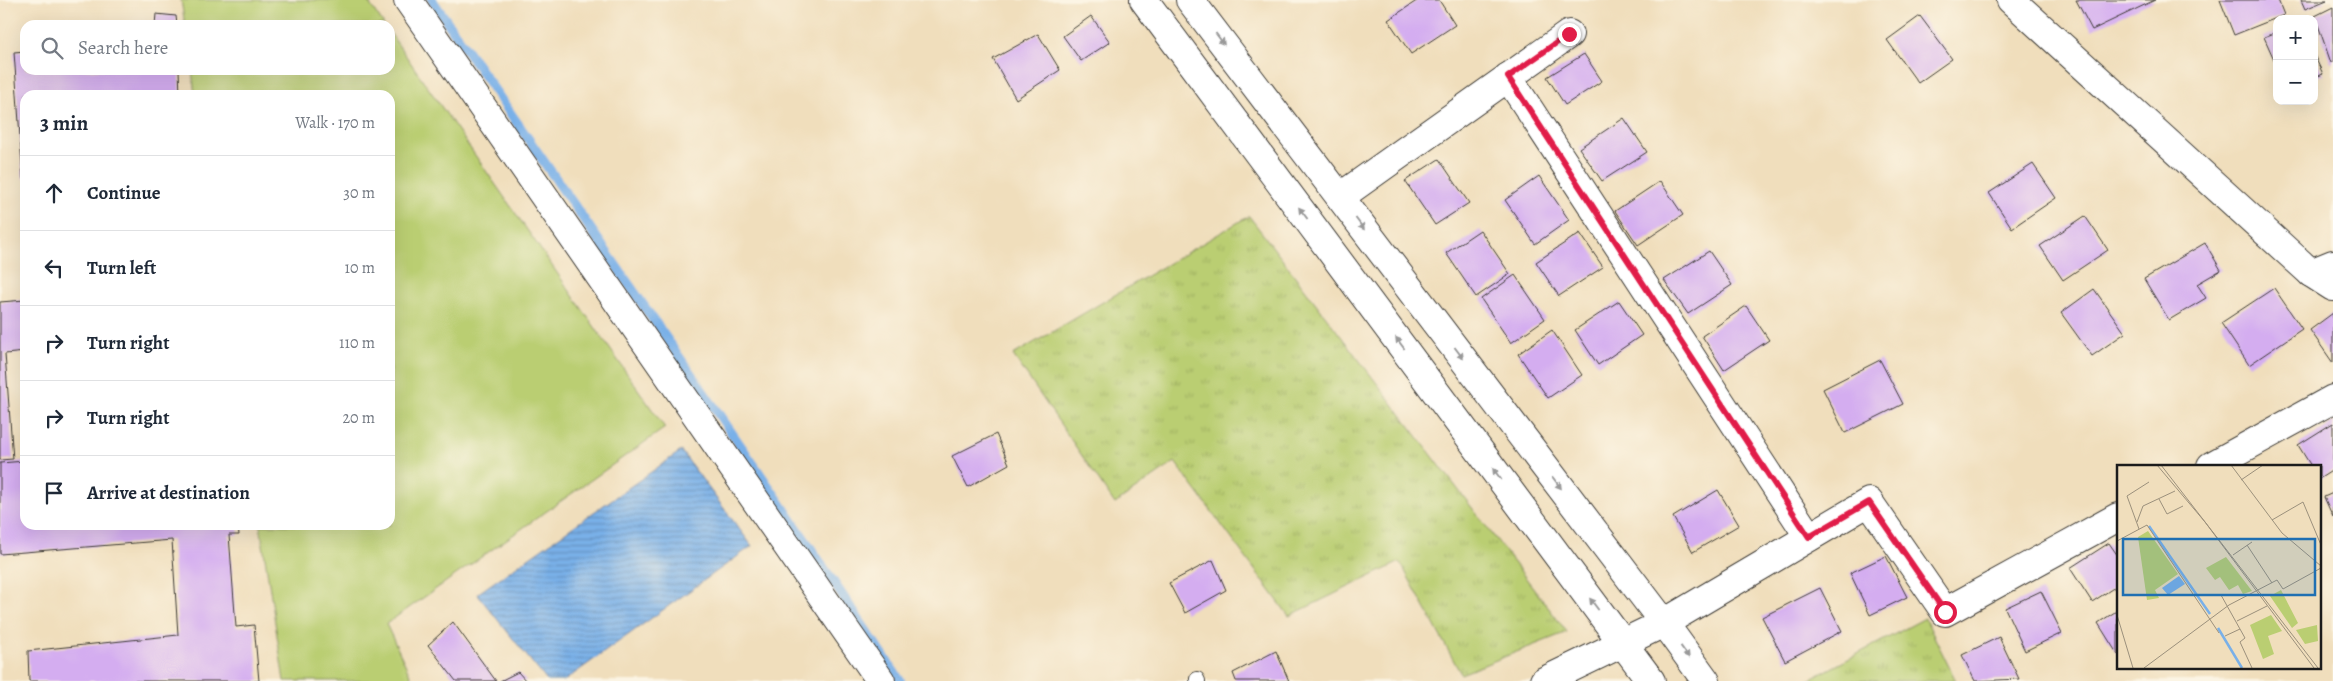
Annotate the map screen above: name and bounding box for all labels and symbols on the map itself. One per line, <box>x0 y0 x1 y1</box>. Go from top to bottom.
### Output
route end <box>1558 23 1581 46</box>
one-way arrow <box>1214 32 1225 45</box>
one-way arrow <box>1298 206 1308 220</box>
one-way arrow <box>1355 217 1366 230</box>
one-way arrow <box>1395 336 1405 350</box>
one-way arrow <box>1453 346 1464 359</box>
inset map <box>2117 465 2320 668</box>
one-way arrow <box>1492 467 1502 481</box>
one-way arrow <box>1552 476 1562 490</box>
one-way arrow <box>1589 597 1599 611</box>
route start <box>1934 601 1957 624</box>
one-way arrow <box>1680 645 1690 659</box>

